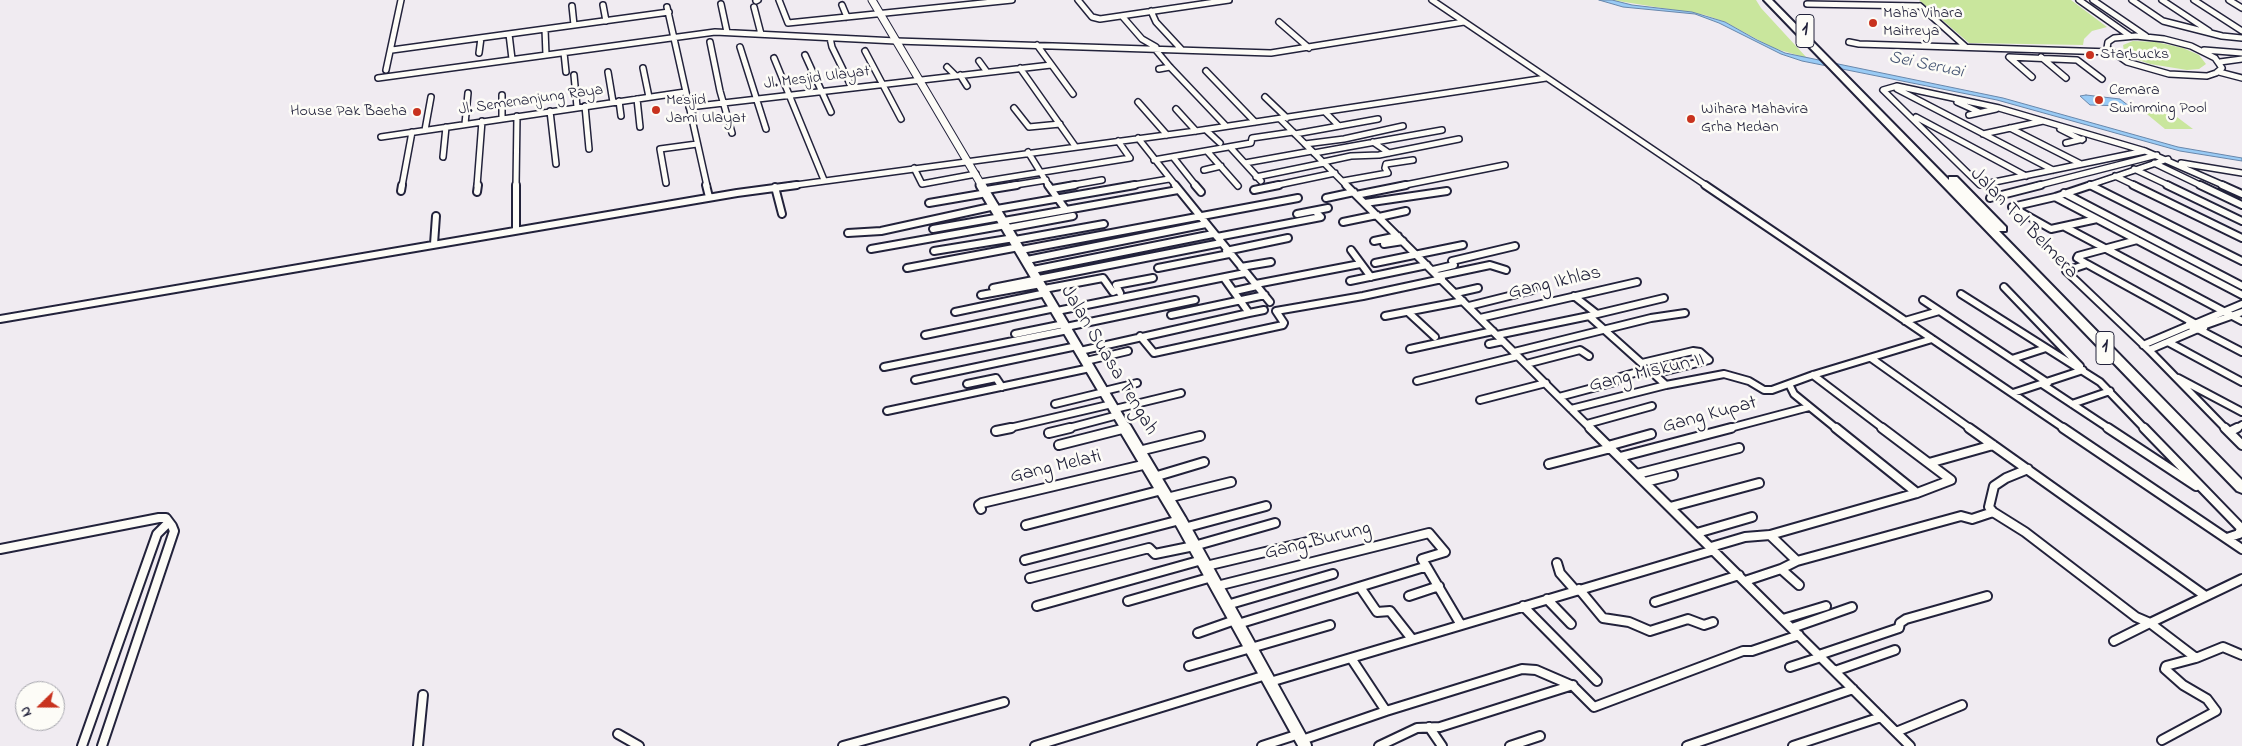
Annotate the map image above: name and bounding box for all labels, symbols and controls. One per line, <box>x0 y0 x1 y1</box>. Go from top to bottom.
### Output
place label: Maha Vihara Maitreya <box>1883 4 1963 42</box>
road number: 1 <box>1796 15 1814 48</box>
marker: Maha Vihara Maitreya <box>1867 17 1879 29</box>
place label: Starbucks <box>2100 45 2169 65</box>
water label: Sei Seruai <box>1887 48 1965 84</box>
marker: Starbucks <box>2084 49 2096 61</box>
street label: Jl. Mesjid Ulayat <box>763 63 871 95</box>
street label: Jl. Semenanjung Raya <box>458 81 604 121</box>
place label: Cemara Swimming Pool <box>2109 81 2207 119</box>
place label: Mesjid Jami Ulayat <box>666 91 746 129</box>
marker: Cemara Swimming Pool <box>2093 94 2105 106</box>
place label: Wihara Mahavira Grha Medan <box>1701 100 1808 138</box>
place label: House Pak Baeha <box>290 102 407 122</box>
marker: Mesjid Jami Ulayat <box>650 104 662 116</box>
marker: House Pak Baeha <box>411 106 423 118</box>
marker: Wihara Mahavira Grha Medan <box>1685 113 1697 125</box>
street label: Jalan Tol Belmera <box>1964 163 2082 285</box>
street label: Gang Ikhlas <box>1506 262 1604 306</box>
street label: Jalan Suasa Tengah <box>1054 282 1162 440</box>
road number: 1 <box>2096 332 2114 364</box>
street label: Gang Miskun II <box>1587 349 1707 399</box>
street label: Gang Kupat <box>1660 392 1760 440</box>
street label: Gang Melati <box>1008 446 1104 490</box>
street label: Gang Burung <box>1262 517 1374 567</box>
north arrow <box>15 681 65 731</box>
text: N <box>15 703 38 720</box>

